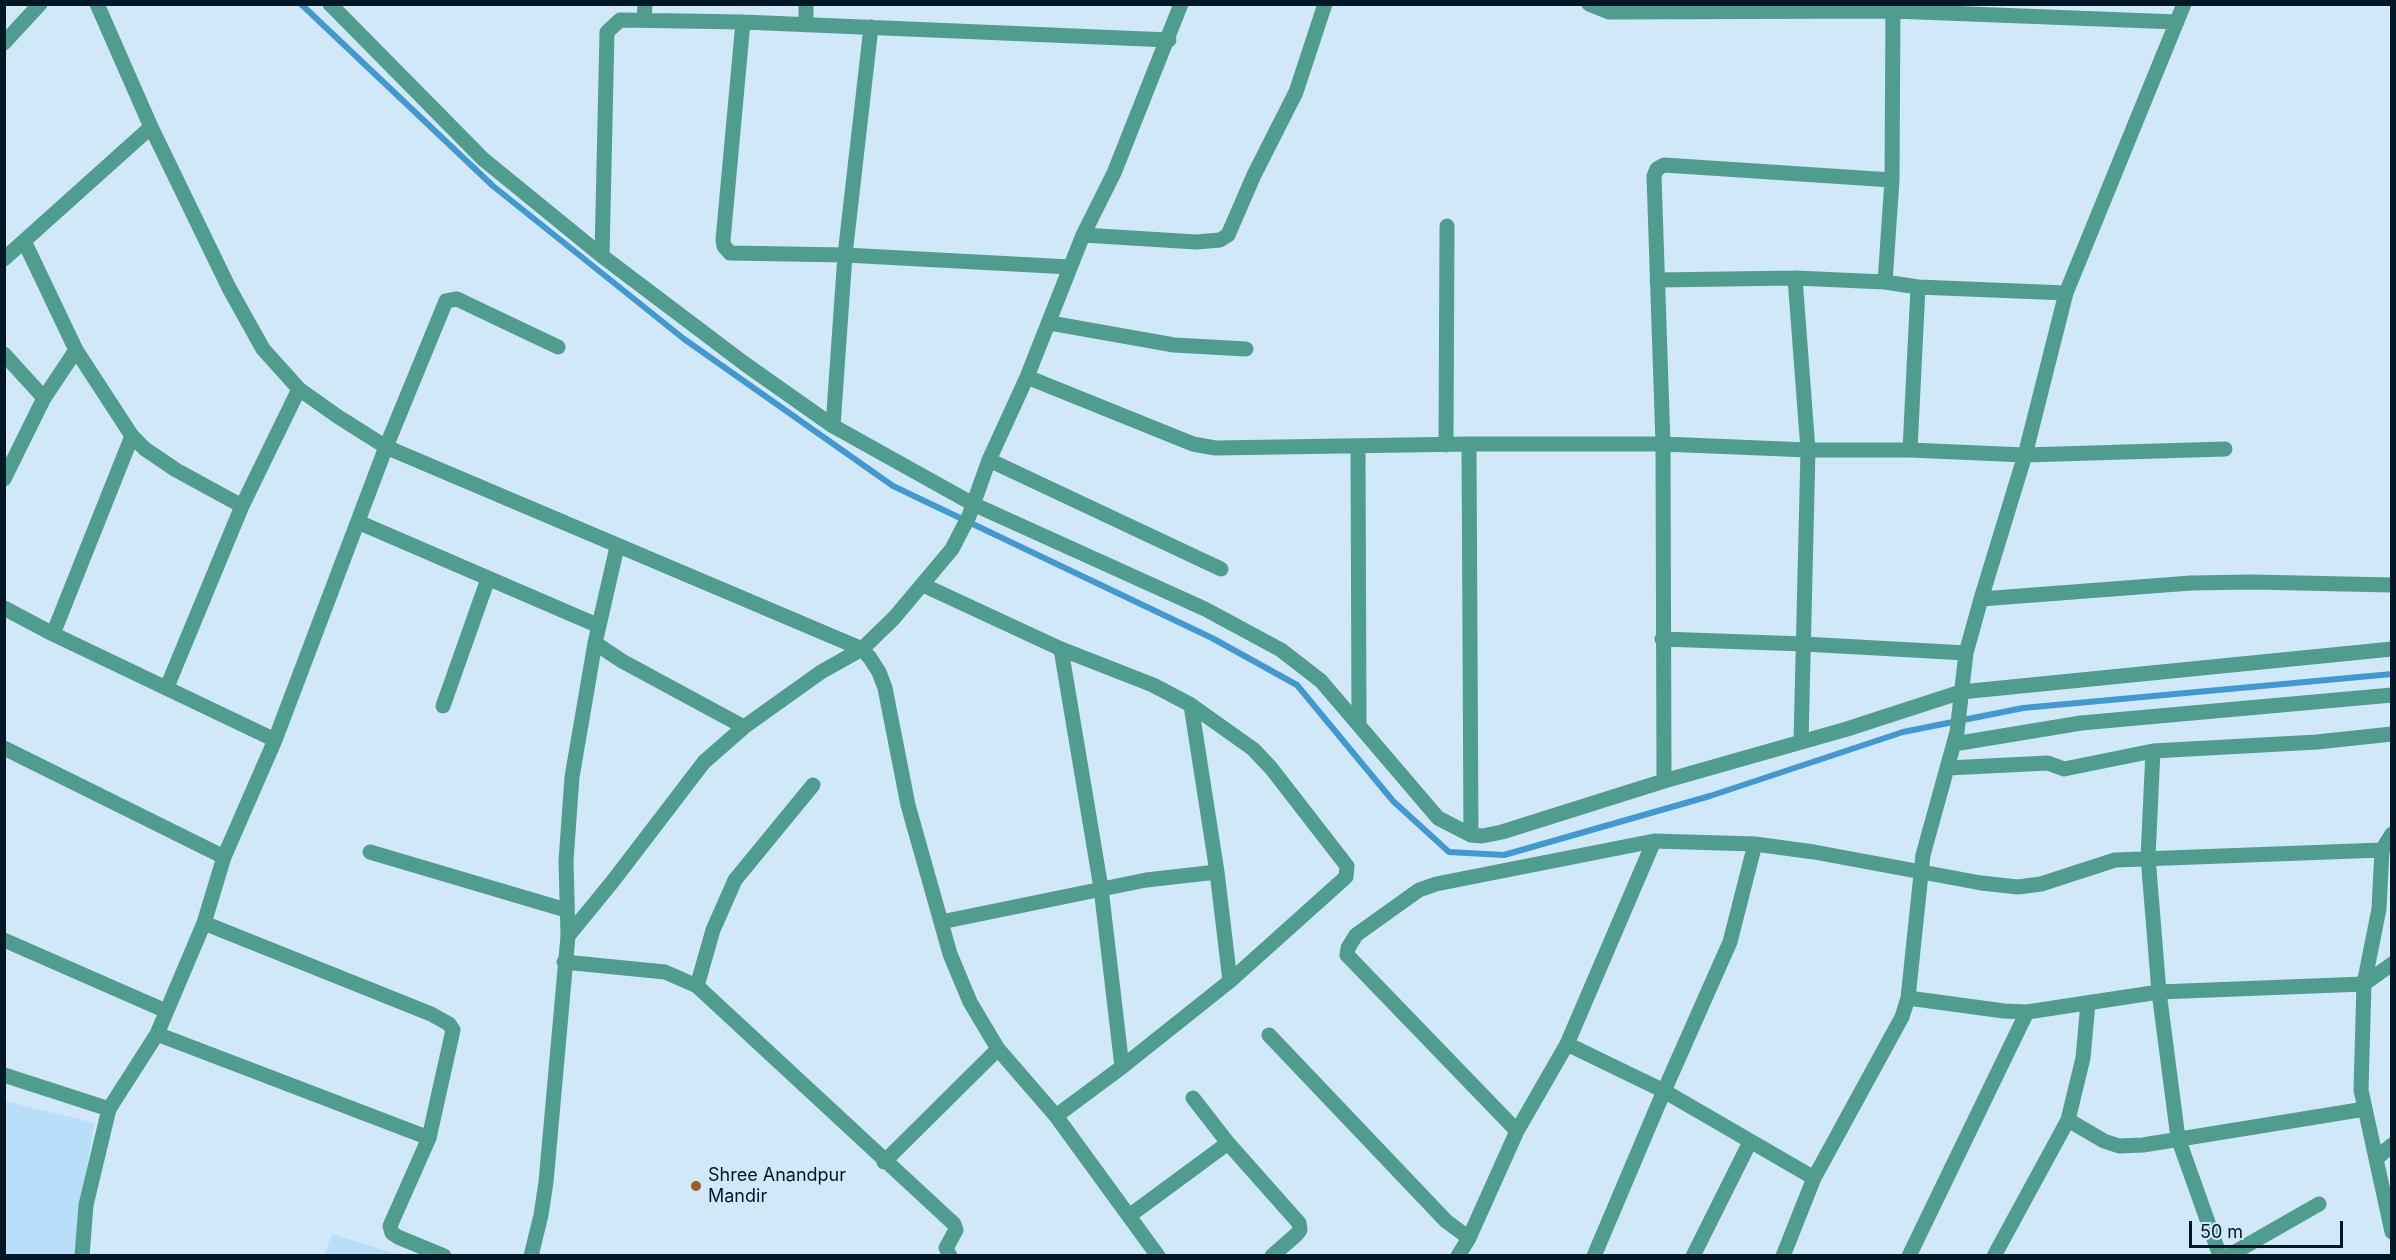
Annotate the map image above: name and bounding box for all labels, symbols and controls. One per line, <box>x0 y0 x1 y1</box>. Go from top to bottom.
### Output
place label: Shree Anandpur Mandir <box>708 1165 846 1208</box>
marker: Shree Anandpur Mandir <box>689 1179 703 1193</box>
scale bar <box>2192 1209 2346 1247</box>
text: 50 m <box>2200 1221 2243 1242</box>

